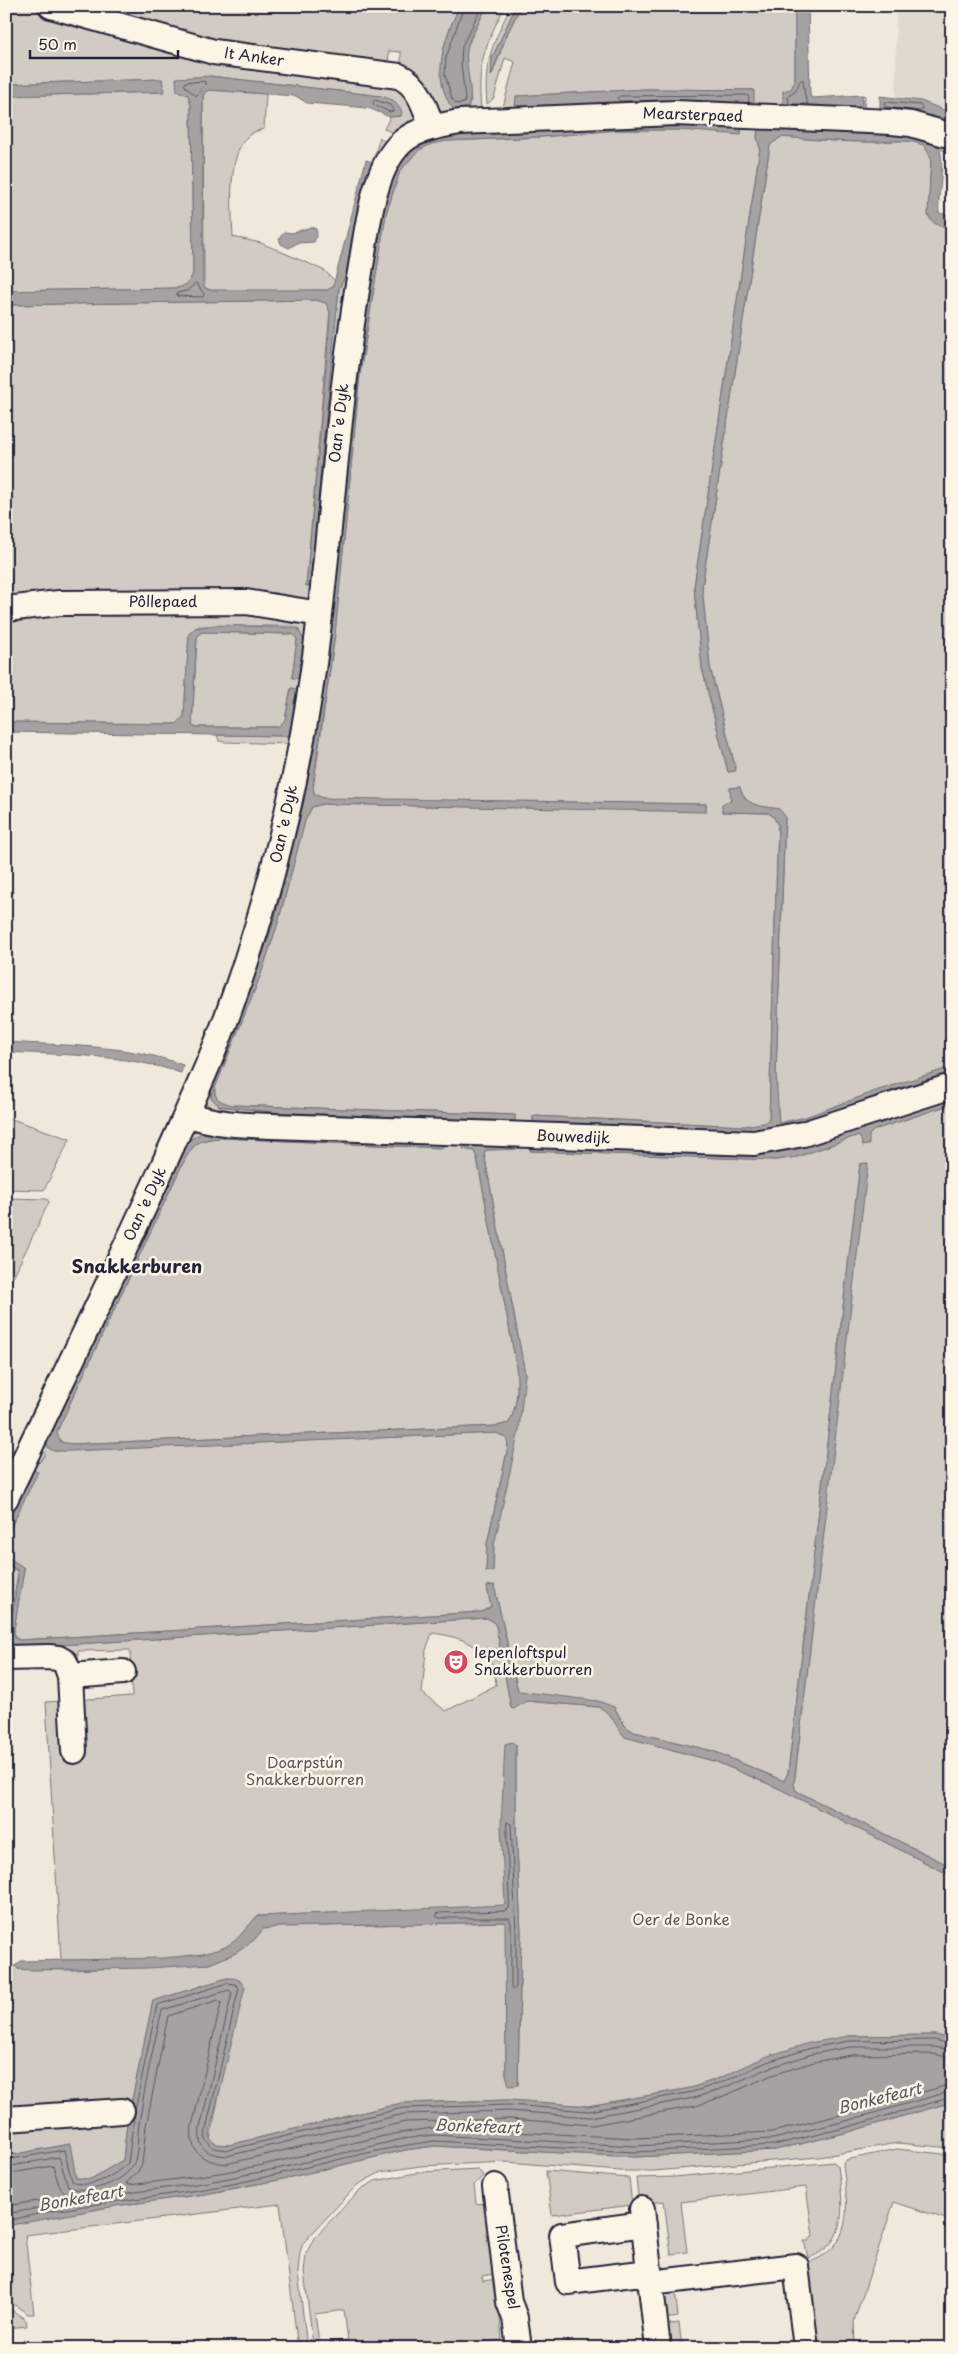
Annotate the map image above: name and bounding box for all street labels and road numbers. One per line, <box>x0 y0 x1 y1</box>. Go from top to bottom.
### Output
street label: It Anker <box>223 40 286 71</box>
street label: Mearsterpaed <box>642 100 744 127</box>
street label: Oan 'e Dyk <box>322 381 353 464</box>
street label: Pôllepaed <box>129 589 197 612</box>
street label: Oan 'e Dyk <box>263 782 302 865</box>
street label: Bouwedijk <box>535 1123 611 1148</box>
street label: Oan 'e Dyk <box>116 1162 171 1244</box>
street label: Pilotenespel <box>490 2223 527 2311</box>

